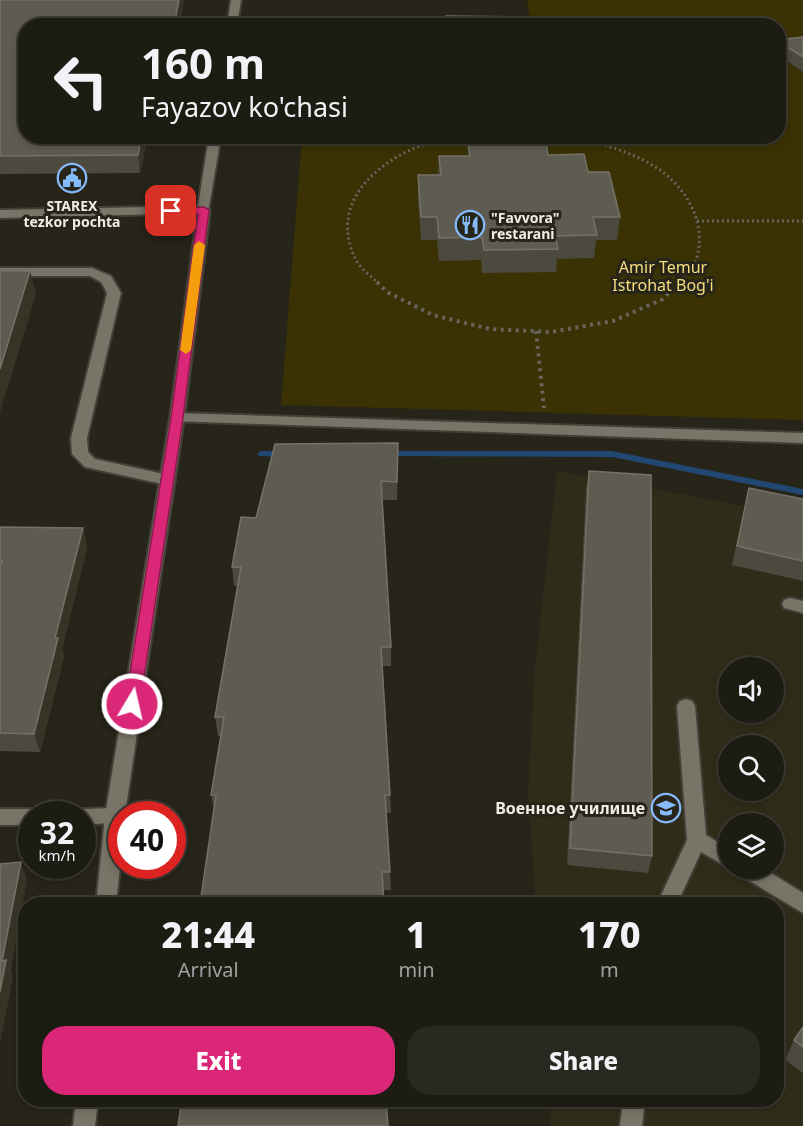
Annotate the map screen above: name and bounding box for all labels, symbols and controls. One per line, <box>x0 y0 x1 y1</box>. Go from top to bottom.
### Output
text: 160 m <box>141 34 265 91</box>
icon: left <box>42 42 120 120</box>
text: Fayazov ko'chasi <box>141 88 348 125</box>
public building icon: STAREX tezkor pochta <box>56 162 88 194</box>
pin <box>145 185 196 236</box>
icon: arrive <box>154 194 187 227</box>
place label: STAREX tezkor pochta <box>24 196 120 231</box>
place label: "Favvora" restarani <box>491 208 559 243</box>
restaurant icon: "Favvora" restarani <box>454 209 486 241</box>
park label: Amir Temur Istrohat Bog'i <box>612 256 714 296</box>
map controls <box>718 657 784 879</box>
button: sound <box>718 657 784 723</box>
position arrow <box>100 672 164 736</box>
button: search <box>718 735 784 801</box>
school or university icon: Военное училище <box>650 792 682 824</box>
place label: Военное училище <box>495 797 645 819</box>
speed limit sign: 40 <box>108 801 186 879</box>
text: 32 <box>40 812 74 853</box>
button: layers <box>718 813 784 879</box>
text: km/h <box>39 845 75 865</box>
text: 21:44 <box>161 910 255 959</box>
text: 1 <box>406 910 427 959</box>
text: 170 <box>578 910 641 959</box>
text: Arrival <box>178 956 239 983</box>
text: min <box>398 956 435 983</box>
text: m <box>600 956 619 983</box>
button: Exit <box>42 1026 395 1095</box>
button: Share <box>407 1026 760 1095</box>

